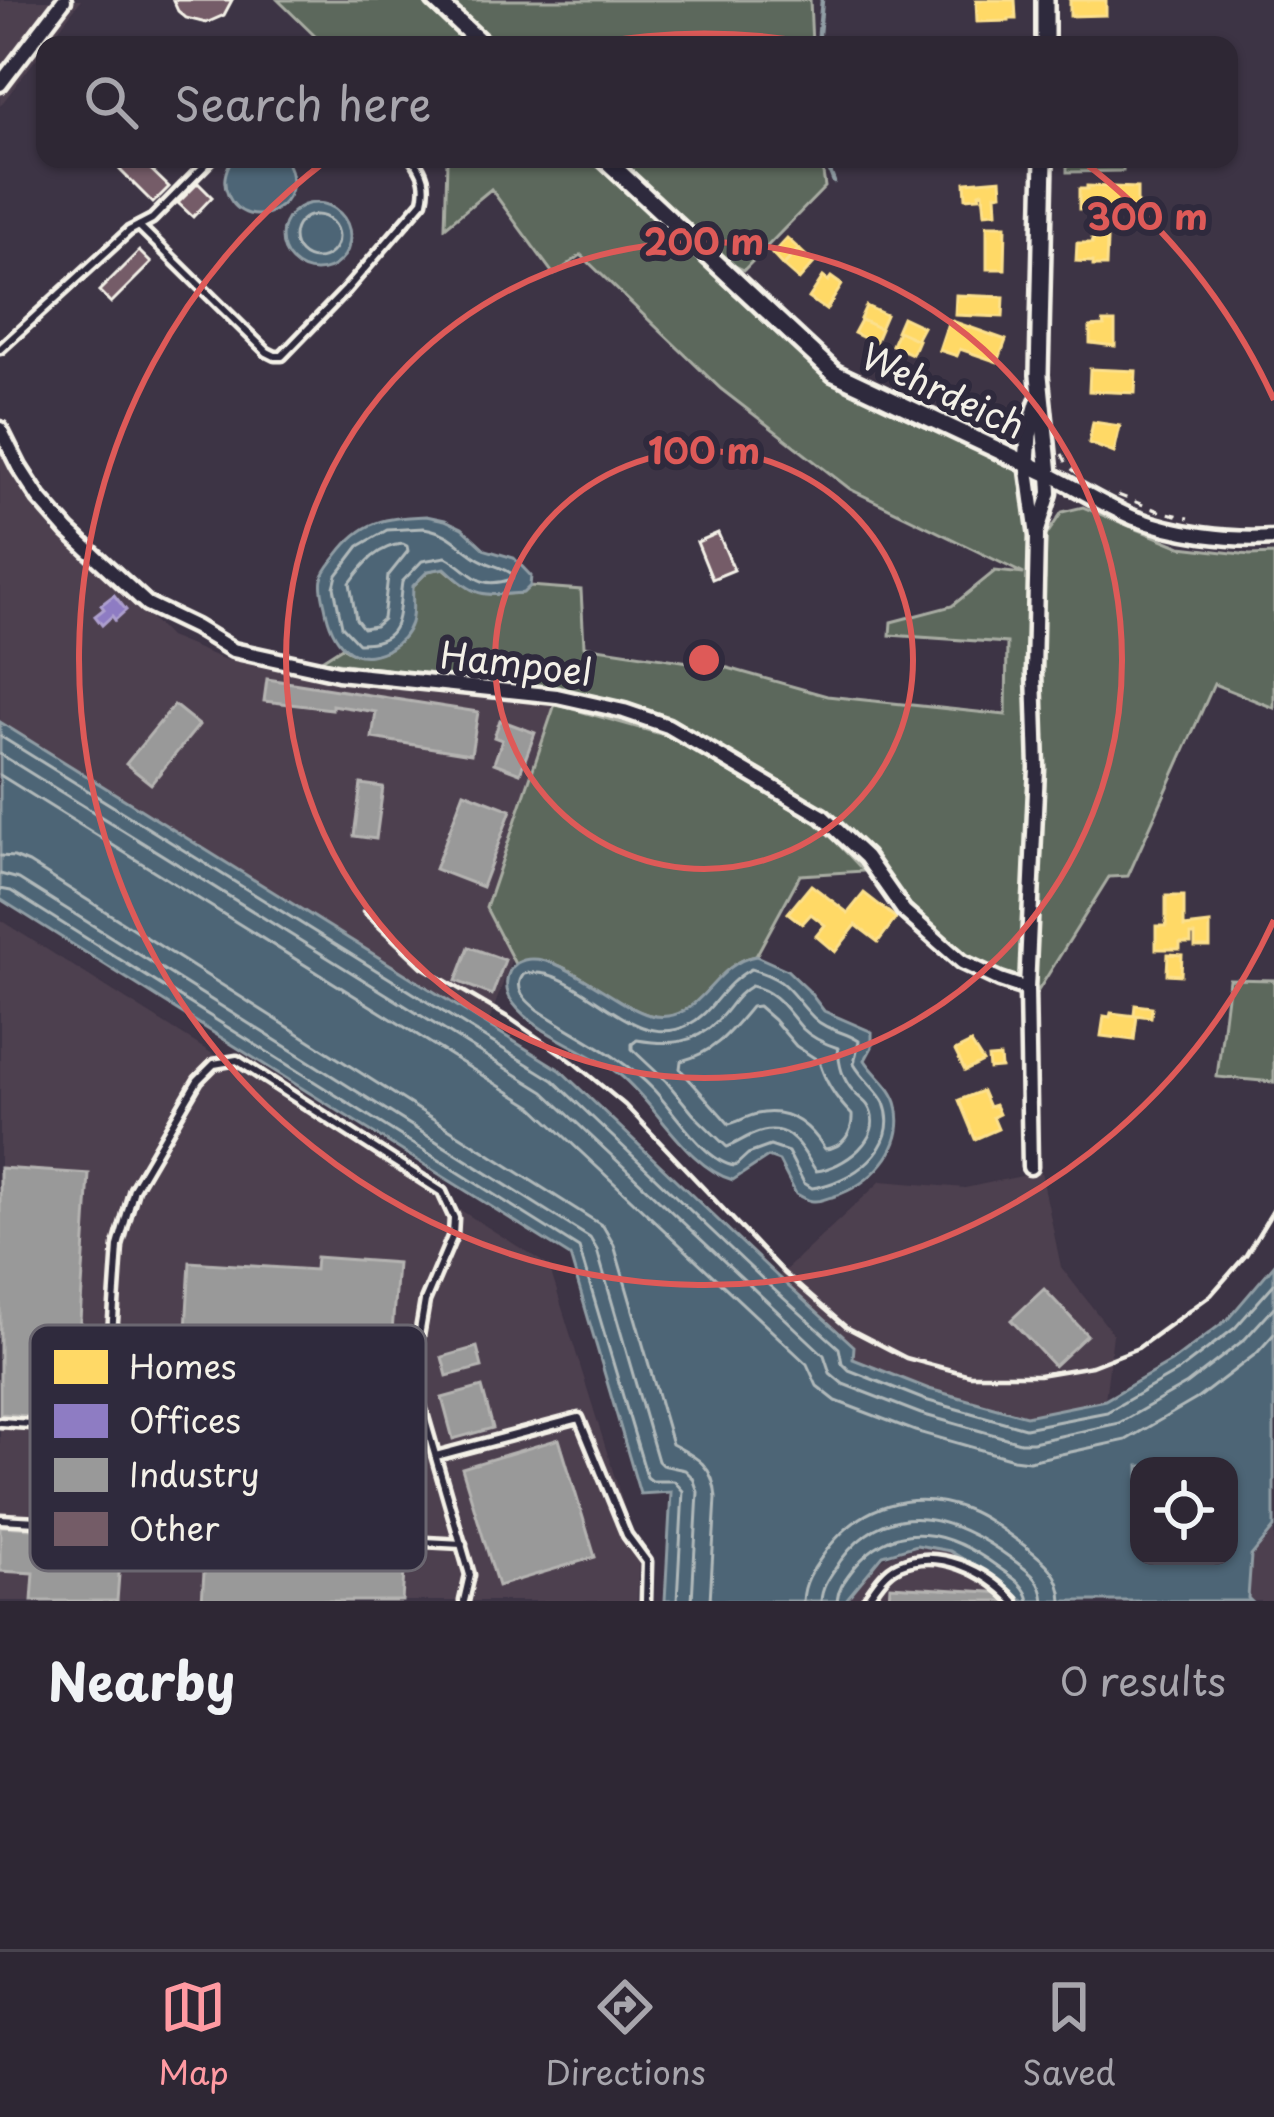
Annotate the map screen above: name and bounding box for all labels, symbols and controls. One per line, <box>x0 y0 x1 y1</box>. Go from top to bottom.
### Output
search box <box>36 36 1238 168</box>
text: Search here <box>174 68 431 136</box>
icon: search <box>78 69 144 135</box>
text: 300 m <box>1086 188 1208 242</box>
text: 200 m <box>644 213 764 267</box>
street label: Wehrdeich <box>853 328 1035 451</box>
text: 100 m <box>648 422 760 476</box>
street label: Hampoel <box>438 626 595 698</box>
centre of rings <box>683 639 725 681</box>
legend <box>30 1325 426 1571</box>
text: Homes <box>129 1340 236 1390</box>
text: Offices <box>129 1394 241 1444</box>
text: Industry <box>129 1448 260 1498</box>
map controls <box>1130 1457 1238 1565</box>
button: locate <box>1130 1457 1238 1565</box>
text: Other <box>129 1502 220 1552</box>
text: Nearby <box>48 1641 235 1718</box>
text: 0 results <box>1060 1650 1226 1709</box>
tab: Map <box>158 1974 229 2096</box>
tab: Directions <box>545 1974 706 2096</box>
tab: Saved <box>1022 1974 1116 2096</box>

